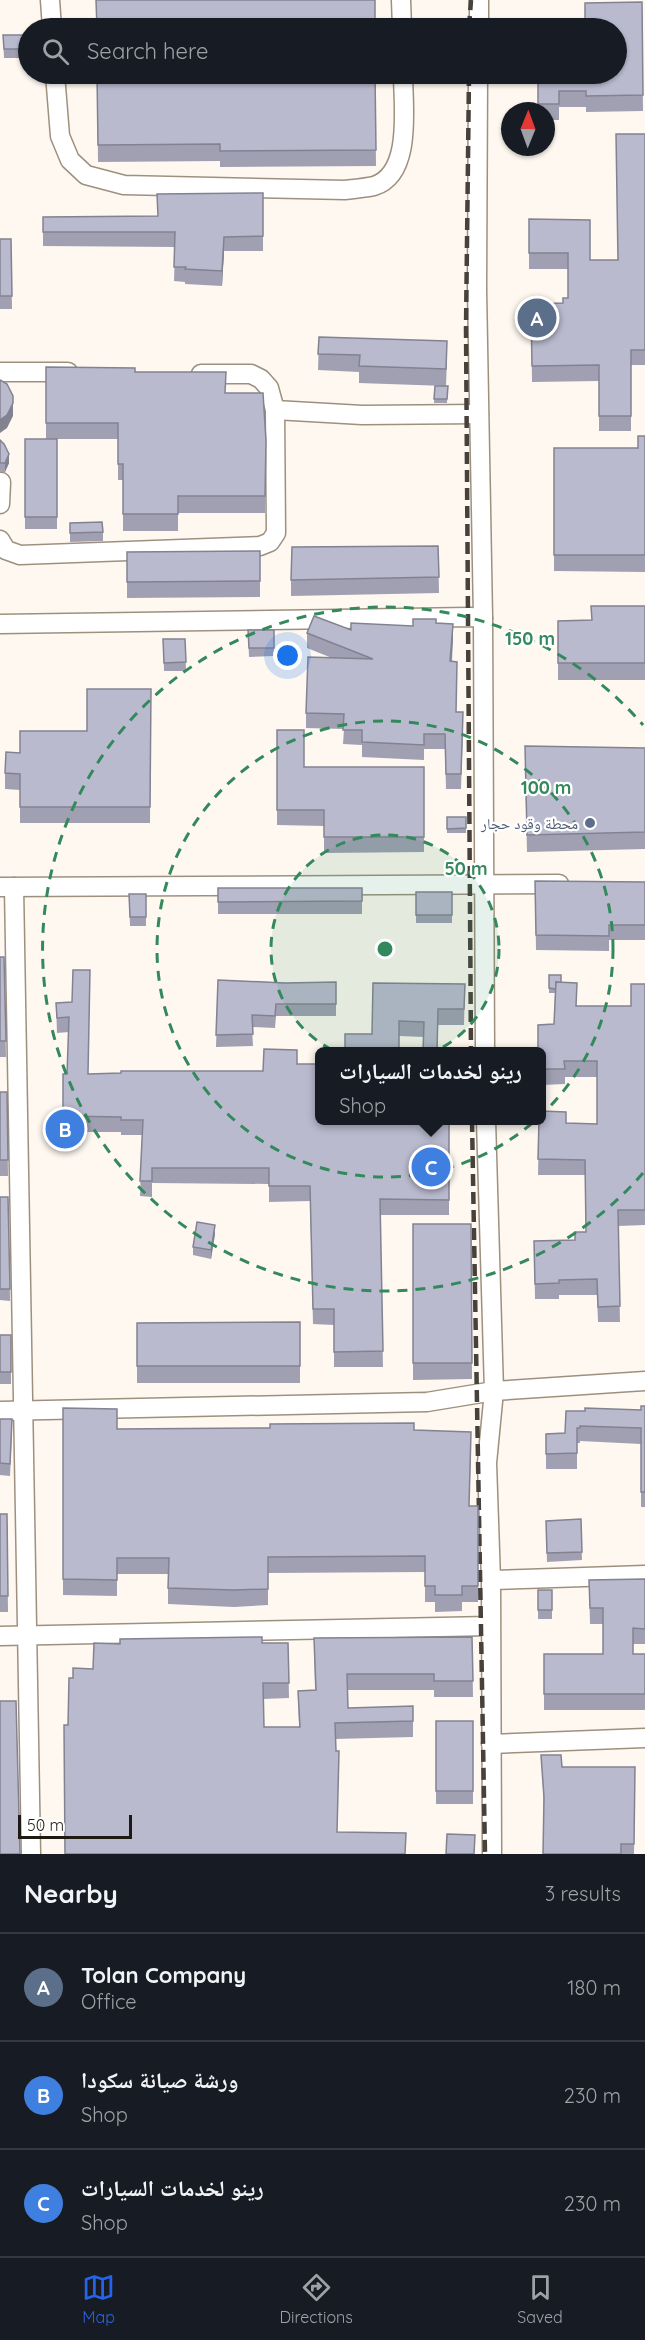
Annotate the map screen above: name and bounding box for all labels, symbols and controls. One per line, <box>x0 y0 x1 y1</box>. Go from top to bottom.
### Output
search box <box>18 18 627 84</box>
icon: search <box>39 35 72 68</box>
text: Search here <box>87 37 208 65</box>
north arrow <box>501 102 555 156</box>
pin: A <box>518 296 556 340</box>
text: 150 m <box>505 627 555 650</box>
your location <box>273 641 302 670</box>
text: 100 m <box>521 776 571 799</box>
place label: محطة وقود حجار <box>480 814 578 833</box>
marker: محطة وقود حجار <box>583 816 597 830</box>
text: 50 m <box>444 857 488 880</box>
centre of rings <box>375 939 395 959</box>
popup <box>315 1047 546 1125</box>
text: رينو لخدمات السيارات <box>339 1057 522 1085</box>
text: Shop <box>339 1093 386 1118</box>
pin: B <box>46 1106 84 1152</box>
pin: C <box>412 1144 450 1190</box>
scale bar <box>18 1812 132 1840</box>
text: 50 m <box>27 1815 64 1835</box>
text: Nearby <box>24 1877 118 1910</box>
text: 3 results <box>545 1881 621 1906</box>
text: Tolan Company <box>81 1961 246 1989</box>
text: A <box>37 1975 50 2000</box>
text: 180 m <box>567 1975 621 2000</box>
text: Office <box>81 1989 137 2014</box>
text: ورشة صيانة سكودا <box>81 2066 238 2094</box>
text: B <box>37 2083 50 2108</box>
text: 230 m <box>564 2083 621 2108</box>
text: Shop <box>81 2102 128 2127</box>
text: رينو لخدمات السيارات <box>81 2174 264 2202</box>
text: C <box>37 2191 50 2216</box>
text: 230 m <box>564 2191 621 2216</box>
text: Shop <box>81 2210 128 2235</box>
tab: Map <box>82 2271 115 2327</box>
tab: Directions <box>280 2271 353 2327</box>
tab: Saved <box>517 2271 563 2327</box>

